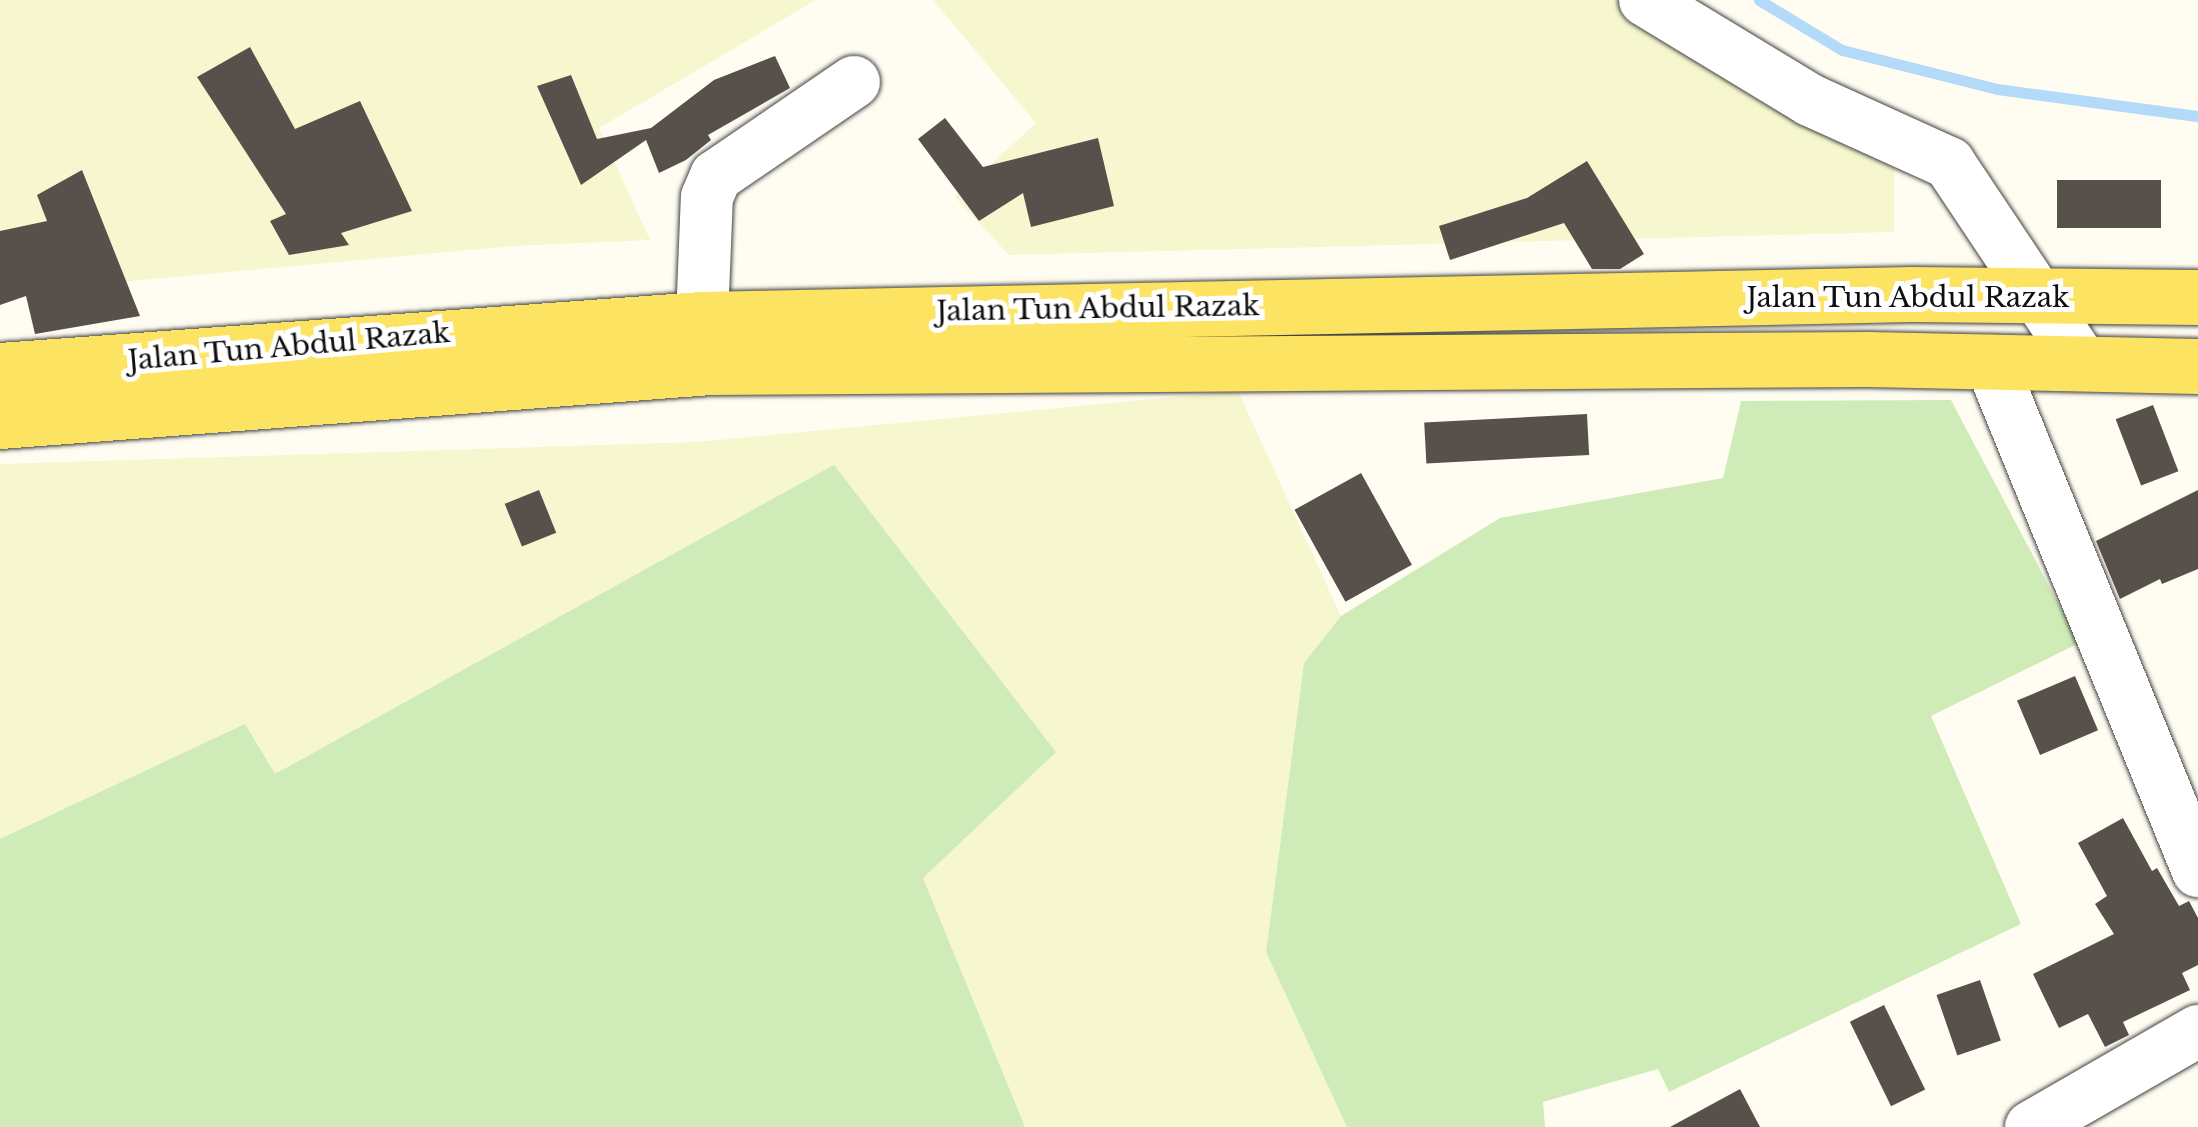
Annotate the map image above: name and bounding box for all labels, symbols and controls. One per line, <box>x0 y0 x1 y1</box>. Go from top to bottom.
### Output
street label: Jalan Tun Abdul Razak <box>1745 281 2071 315</box>
street label: Jalan Tun Abdul Razak <box>935 289 1261 329</box>
street label: Jalan Tun Abdul Razak <box>126 316 452 378</box>

